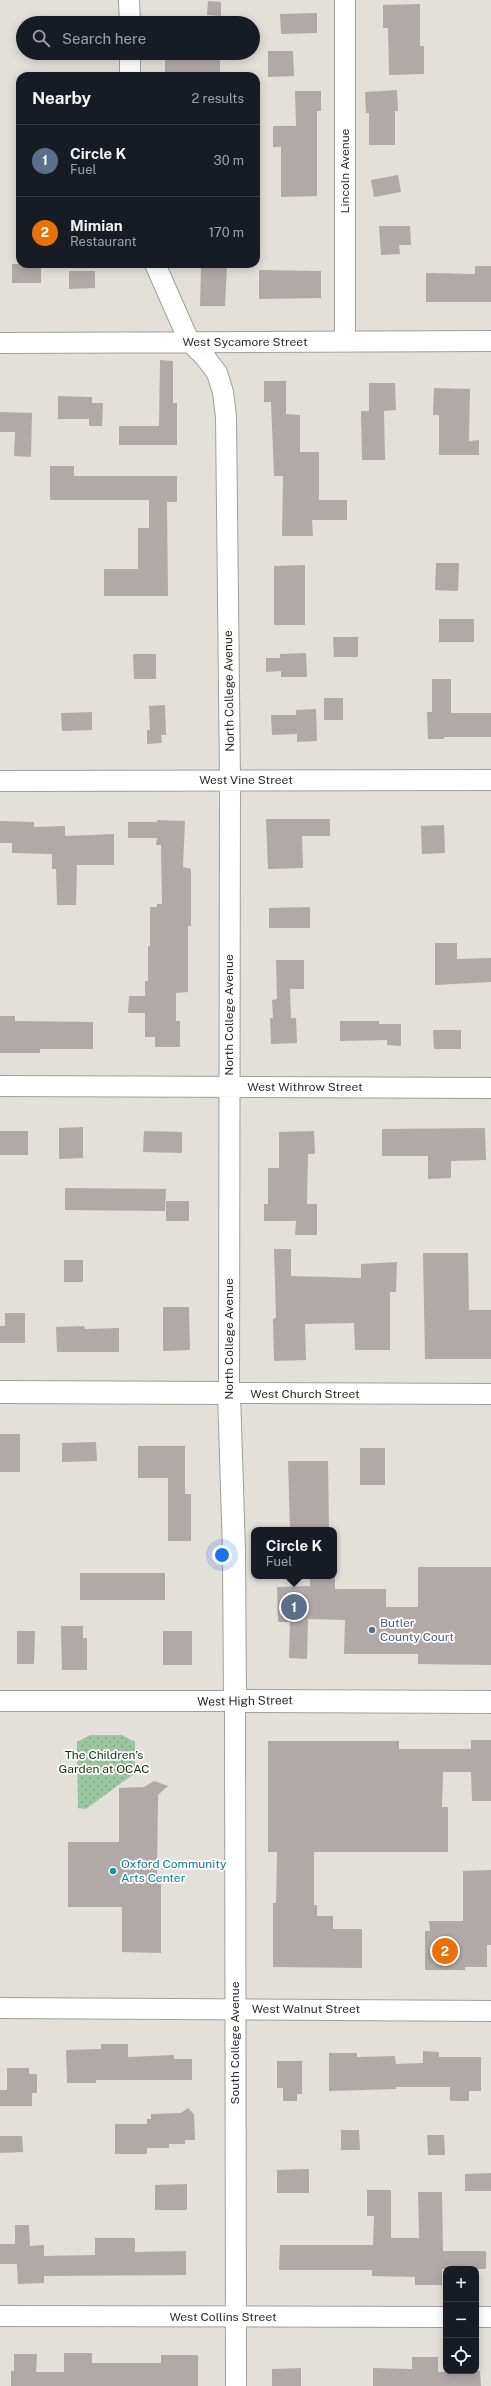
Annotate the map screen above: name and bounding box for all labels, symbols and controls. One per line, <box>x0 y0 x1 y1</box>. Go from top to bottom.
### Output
search box <box>16 16 260 60</box>
icon: search <box>30 27 52 49</box>
text: Search here <box>62 30 146 47</box>
text: Nearby <box>32 88 91 108</box>
text: 2 results <box>192 91 244 106</box>
street label: Lincoln Avenue <box>338 128 352 213</box>
text: Circle K <box>70 145 126 162</box>
text: 1 <box>42 153 48 168</box>
text: 30 m <box>214 153 244 168</box>
text: Fuel <box>70 162 96 177</box>
text: Mimian <box>70 217 123 234</box>
text: 2 <box>41 225 49 240</box>
text: 170 m <box>209 225 244 240</box>
text: Restaurant <box>70 234 136 249</box>
street label: West Sycamore Street <box>182 335 308 349</box>
street label: North College Avenue <box>221 630 237 752</box>
street label: West Vine Street <box>199 773 293 787</box>
street label: North College Avenue <box>222 954 236 1076</box>
street label: West Withrow Street <box>247 1080 363 1094</box>
street label: North College Avenue <box>222 1278 236 1400</box>
street label: West Church Street <box>250 1387 360 1401</box>
popup <box>251 1527 337 1579</box>
text: Circle K <box>266 1537 322 1554</box>
your location <box>212 1545 232 1565</box>
text: Fuel <box>266 1554 292 1569</box>
pin: 1 <box>281 1592 307 1622</box>
place label: Butler County Court <box>380 1616 454 1644</box>
marker: Butler County Court <box>367 1625 377 1635</box>
street label: West High Street <box>197 1693 293 1709</box>
park label: The Children’s Garden at OCAC <box>58 1748 150 1776</box>
place label: Oxford Community Arts Center <box>121 1857 227 1885</box>
marker: Oxford Community Arts Center <box>108 1866 118 1876</box>
pin: 2 <box>432 1936 458 1966</box>
street label: South College Avenue <box>228 1981 242 2104</box>
street label: West Walnut Street <box>252 2002 361 2016</box>
map controls <box>443 2266 479 2374</box>
button: + <box>443 2266 479 2302</box>
button: − <box>443 2302 479 2338</box>
street label: West Collins Street <box>169 2310 277 2324</box>
button: locate <box>443 2338 479 2374</box>

